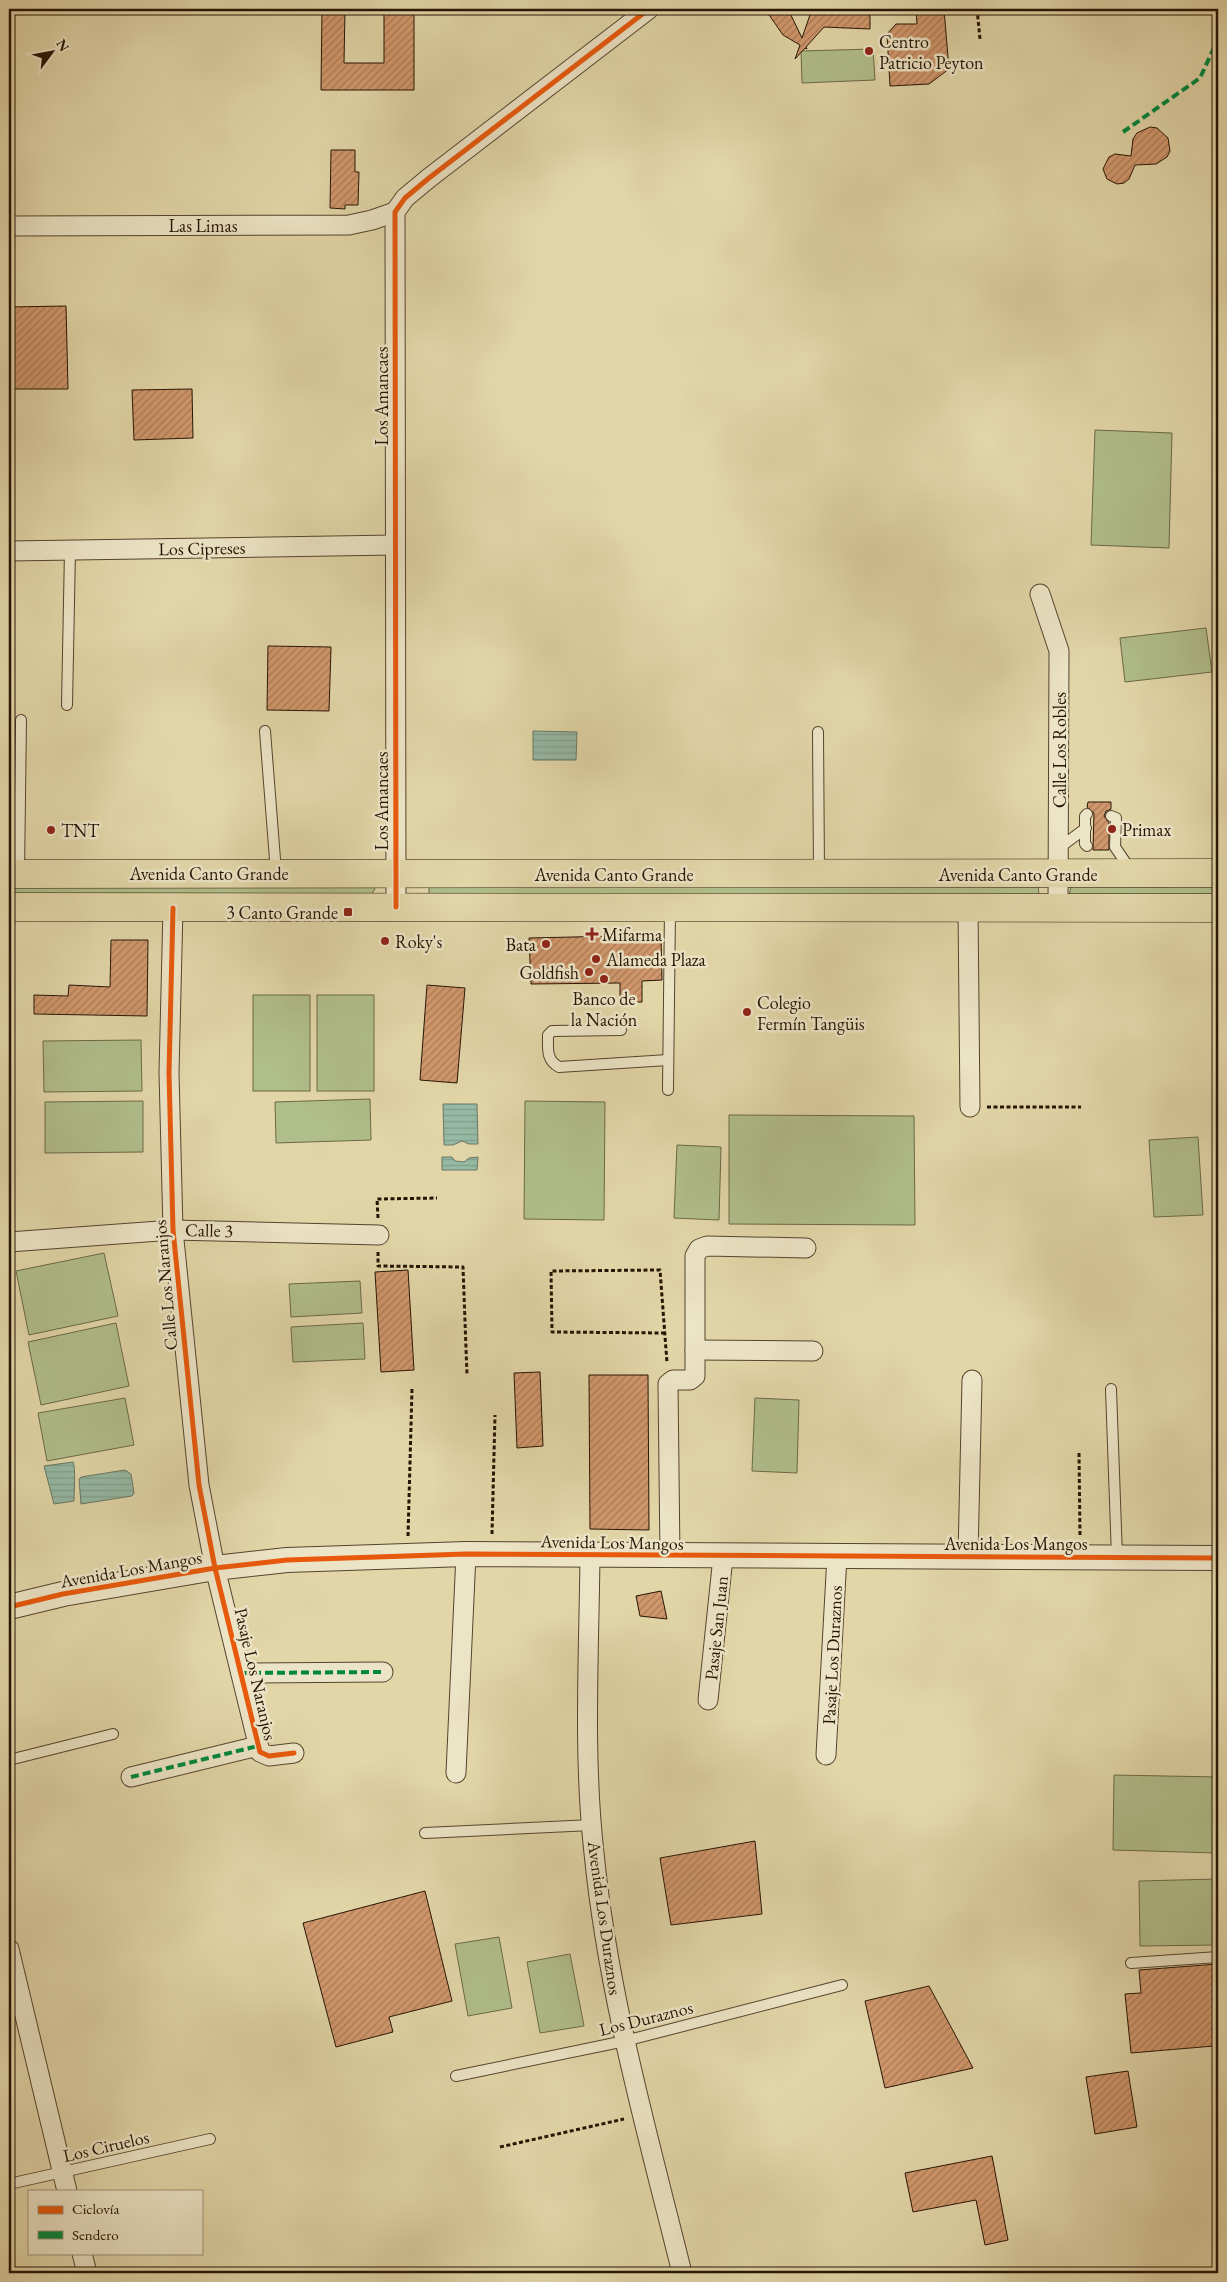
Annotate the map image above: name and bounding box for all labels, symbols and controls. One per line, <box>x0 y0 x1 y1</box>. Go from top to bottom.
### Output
north arrow <box>28 28 78 78</box>
place label: Centro Patricio Peyton <box>879 30 984 74</box>
text: N <box>52 36 74 55</box>
marker: Centro Patricio Peyton <box>863 45 875 57</box>
street label: Las Limas <box>168 214 238 237</box>
street label: Los Amancaes <box>370 346 393 446</box>
street label: Los Cipreses <box>158 536 246 560</box>
street label: Calle Los Robles <box>1048 692 1071 808</box>
street label: Los Amancaes <box>370 751 393 851</box>
place label: Primax <box>1122 818 1172 841</box>
place label: TNT <box>61 819 100 842</box>
marker: Primax <box>1106 823 1118 835</box>
marker: TNT <box>45 824 57 836</box>
street label: Avenida Canto Grande <box>128 862 289 885</box>
street label: Avenida Canto Grande <box>533 863 694 886</box>
street label: Avenida Canto Grande <box>937 863 1098 886</box>
place label: 3 Canto Grande <box>226 901 338 924</box>
marker: 3 Canto Grande <box>342 906 354 918</box>
place label: Mifarma <box>602 923 663 946</box>
marker: Mifarma <box>586 928 598 940</box>
place label: Roky's <box>395 930 442 953</box>
place label: Bata <box>505 933 537 956</box>
marker: Roky's <box>379 935 391 947</box>
marker: Bata <box>540 938 552 950</box>
place label: Alameda Plaza <box>605 948 707 971</box>
marker: Alameda Plaza <box>590 953 602 965</box>
place label: Goldfish <box>519 961 579 984</box>
marker: Goldfish <box>583 966 595 978</box>
marker: Banco de la Nación <box>598 973 610 985</box>
place label: Banco de la Nación <box>571 987 638 1031</box>
place label: Colegio Fermín Tangüis <box>757 991 865 1035</box>
marker: Colegio Fermín Tangüis <box>741 1006 753 1018</box>
street label: Calle 3 <box>185 1218 233 1242</box>
street label: Calle Los Naranjos <box>148 1219 182 1351</box>
street label: Avenida Los Mangos <box>539 1529 684 1555</box>
street label: Avenida Los Mangos <box>943 1532 1088 1555</box>
street label: Avenida Los Mangos <box>57 1545 204 1593</box>
street label: Pasaje San Juan <box>699 1574 733 1681</box>
street label: Pasaje Los Duraznos <box>817 1585 847 1725</box>
street label: Pasaje Los Naranjos <box>230 1605 282 1743</box>
street label: Avenida Los Duraznos <box>583 1839 627 1997</box>
street label: Los Duraznos <box>597 1995 695 2041</box>
street label: Los Ciruelos <box>61 2125 151 2167</box>
legend <box>28 2190 202 2254</box>
text: Ciclovía <box>72 2199 119 2218</box>
text: Sendero <box>72 2225 119 2244</box>

